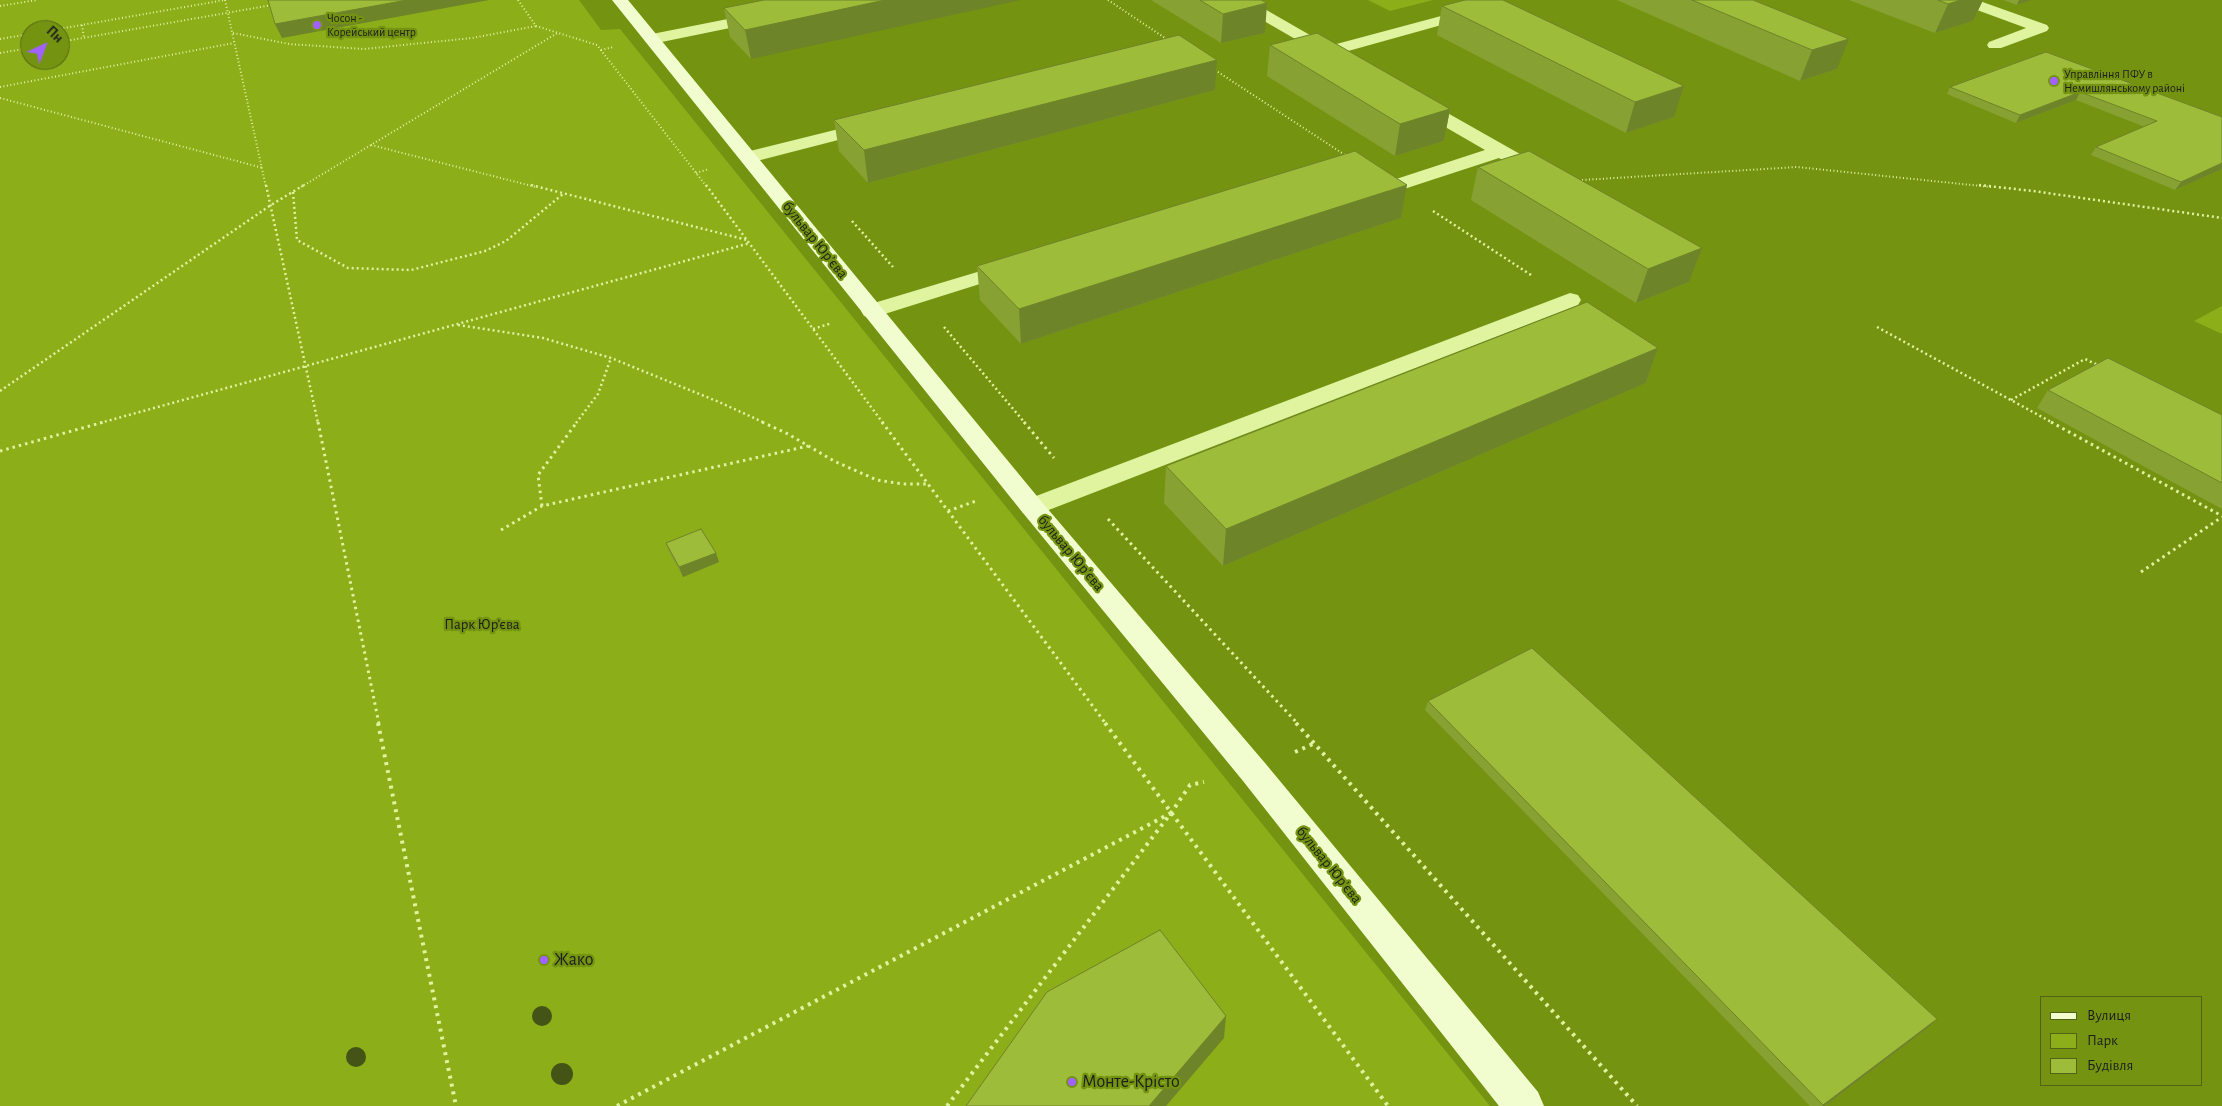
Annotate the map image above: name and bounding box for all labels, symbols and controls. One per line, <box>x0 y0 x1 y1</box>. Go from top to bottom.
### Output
place label: Чосон - Корейський центр <box>327 11 416 39</box>
marker: Чосон - Корейський центр <box>311 19 323 31</box>
north arrow <box>20 20 70 70</box>
text: Пн <box>44 24 66 46</box>
place label: Управління ПФУ в Немишлянському районі <box>2064 67 2185 95</box>
marker: Управління ПФУ в Немишлянському районі <box>2048 75 2060 87</box>
street label: бульвар Юрʼєва <box>778 198 852 282</box>
street label: бульвар Юрʼєва <box>1034 511 1108 595</box>
park label: Парк Юр’єва <box>444 615 520 633</box>
street label: бульвар Юрʼєва <box>1292 823 1366 907</box>
place label: Жако <box>554 949 593 971</box>
marker: Жако <box>538 954 550 966</box>
legend <box>2040 996 2202 1086</box>
text: Вулиця <box>2087 1008 2131 1023</box>
text: Парк <box>2087 1033 2118 1048</box>
text: Будівля <box>2087 1058 2133 1073</box>
place label: Монте-Крісто <box>1082 1071 1180 1093</box>
marker: Монте-Крісто <box>1066 1076 1078 1088</box>

